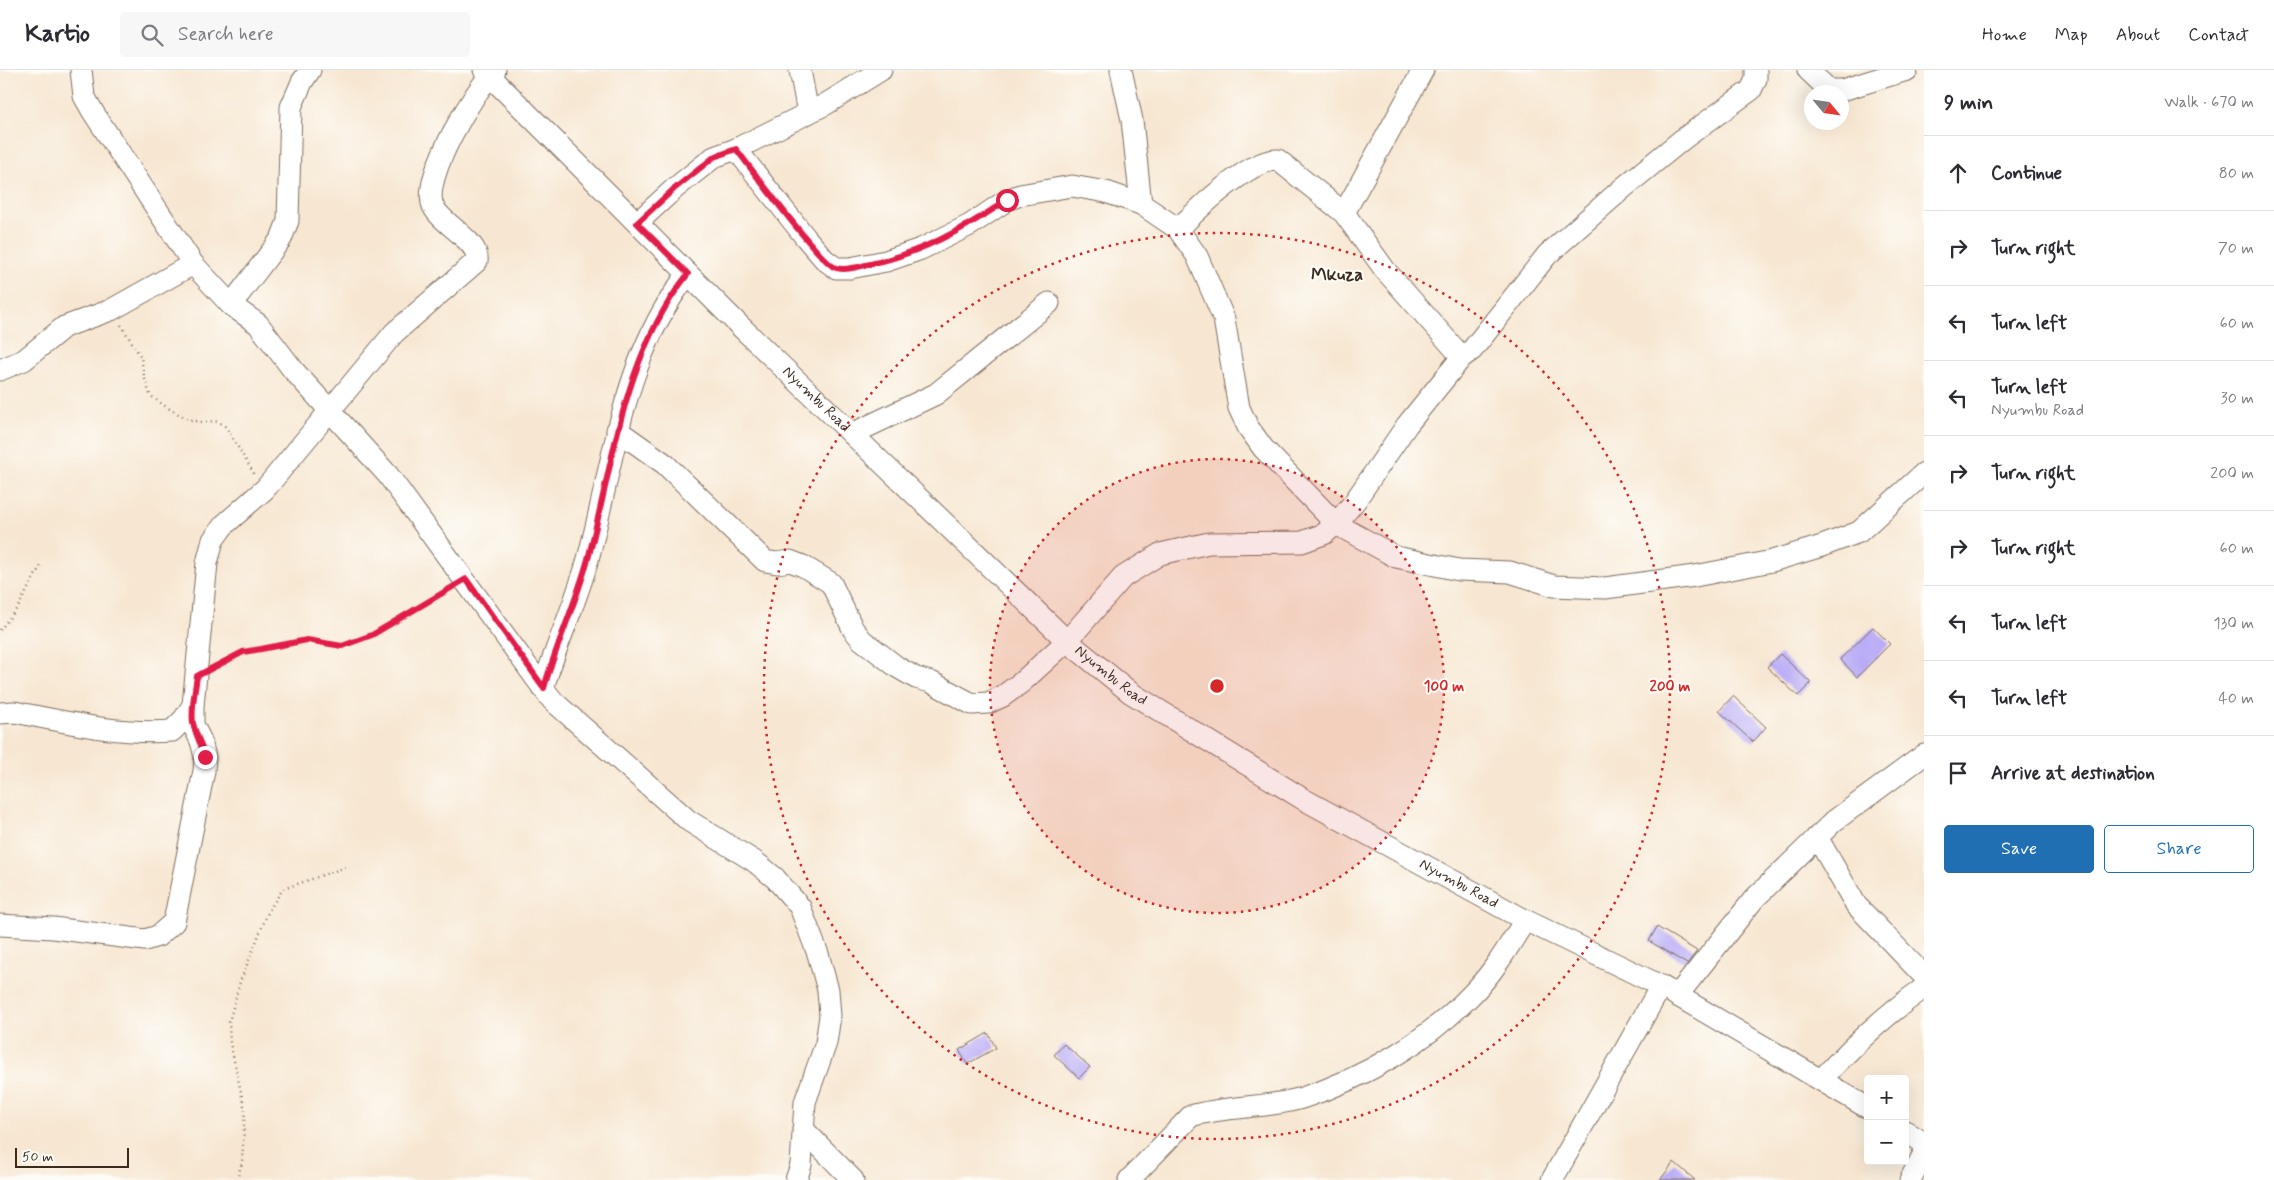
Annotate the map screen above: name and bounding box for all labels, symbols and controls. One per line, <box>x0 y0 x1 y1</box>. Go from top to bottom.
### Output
search box <box>120 12 470 57</box>
text: Kartio <box>25 19 90 50</box>
icon: search <box>138 21 166 49</box>
text: Search here <box>178 22 274 47</box>
text: Home <box>1982 23 2027 47</box>
text: Map <box>2055 23 2088 47</box>
text: About <box>2116 23 2160 47</box>
text: Contact <box>2188 23 2249 47</box>
north arrow <box>1804 85 1849 130</box>
text: 9 min <box>1944 89 1993 117</box>
text: Walk · 670 m <box>2164 92 2254 113</box>
icon: ahead <box>1944 159 1972 187</box>
text: Continue <box>1991 161 2062 186</box>
text: 80 m <box>2219 163 2254 184</box>
route start <box>996 189 1019 212</box>
icon: right <box>1944 234 1972 262</box>
text: Turn right <box>1991 236 2075 261</box>
text: 70 m <box>2218 238 2254 259</box>
district label: Mkuza <box>1311 263 1363 287</box>
icon: left <box>1944 309 1972 337</box>
text: Turn left <box>1991 311 2067 336</box>
text: 60 m <box>2220 313 2254 334</box>
street label: Nyumbu Road <box>778 362 855 437</box>
text: Turn left <box>1991 375 2067 400</box>
icon: left <box>1944 384 1972 412</box>
text: 30 m <box>2221 388 2254 409</box>
text: Nyumbu Road <box>1991 400 2084 421</box>
icon: right <box>1944 459 1972 487</box>
text: Turn right <box>1991 461 2075 486</box>
text: 200 m <box>2210 463 2254 484</box>
icon: right <box>1944 534 1972 562</box>
text: Turn right <box>1991 536 2075 561</box>
text: 60 m <box>2220 538 2254 559</box>
icon: left <box>1944 609 1972 637</box>
text: Turn left <box>1991 611 2067 636</box>
text: 130 m <box>2213 613 2254 634</box>
street label: Nyumbu Road <box>1070 641 1151 710</box>
centre of rings <box>1208 677 1226 695</box>
text: 100 m <box>1424 677 1464 697</box>
text: 200 m <box>1650 677 1691 697</box>
icon: left <box>1944 684 1972 712</box>
text: Turn left <box>1991 686 2067 711</box>
text: 40 m <box>2218 688 2254 709</box>
route end <box>194 746 217 769</box>
icon: arrive <box>1944 759 1972 787</box>
text: Arrive at destination <box>1991 761 2155 786</box>
button: Save <box>1944 825 2094 873</box>
button: Share <box>2104 825 2254 873</box>
street label: Nyumbu Road <box>1416 854 1502 914</box>
map controls <box>1864 1075 1909 1165</box>
button: + <box>1864 1075 1909 1120</box>
button: − <box>1864 1120 1909 1165</box>
scale bar <box>15 1145 129 1168</box>
text: 50 m <box>22 1148 53 1166</box>

